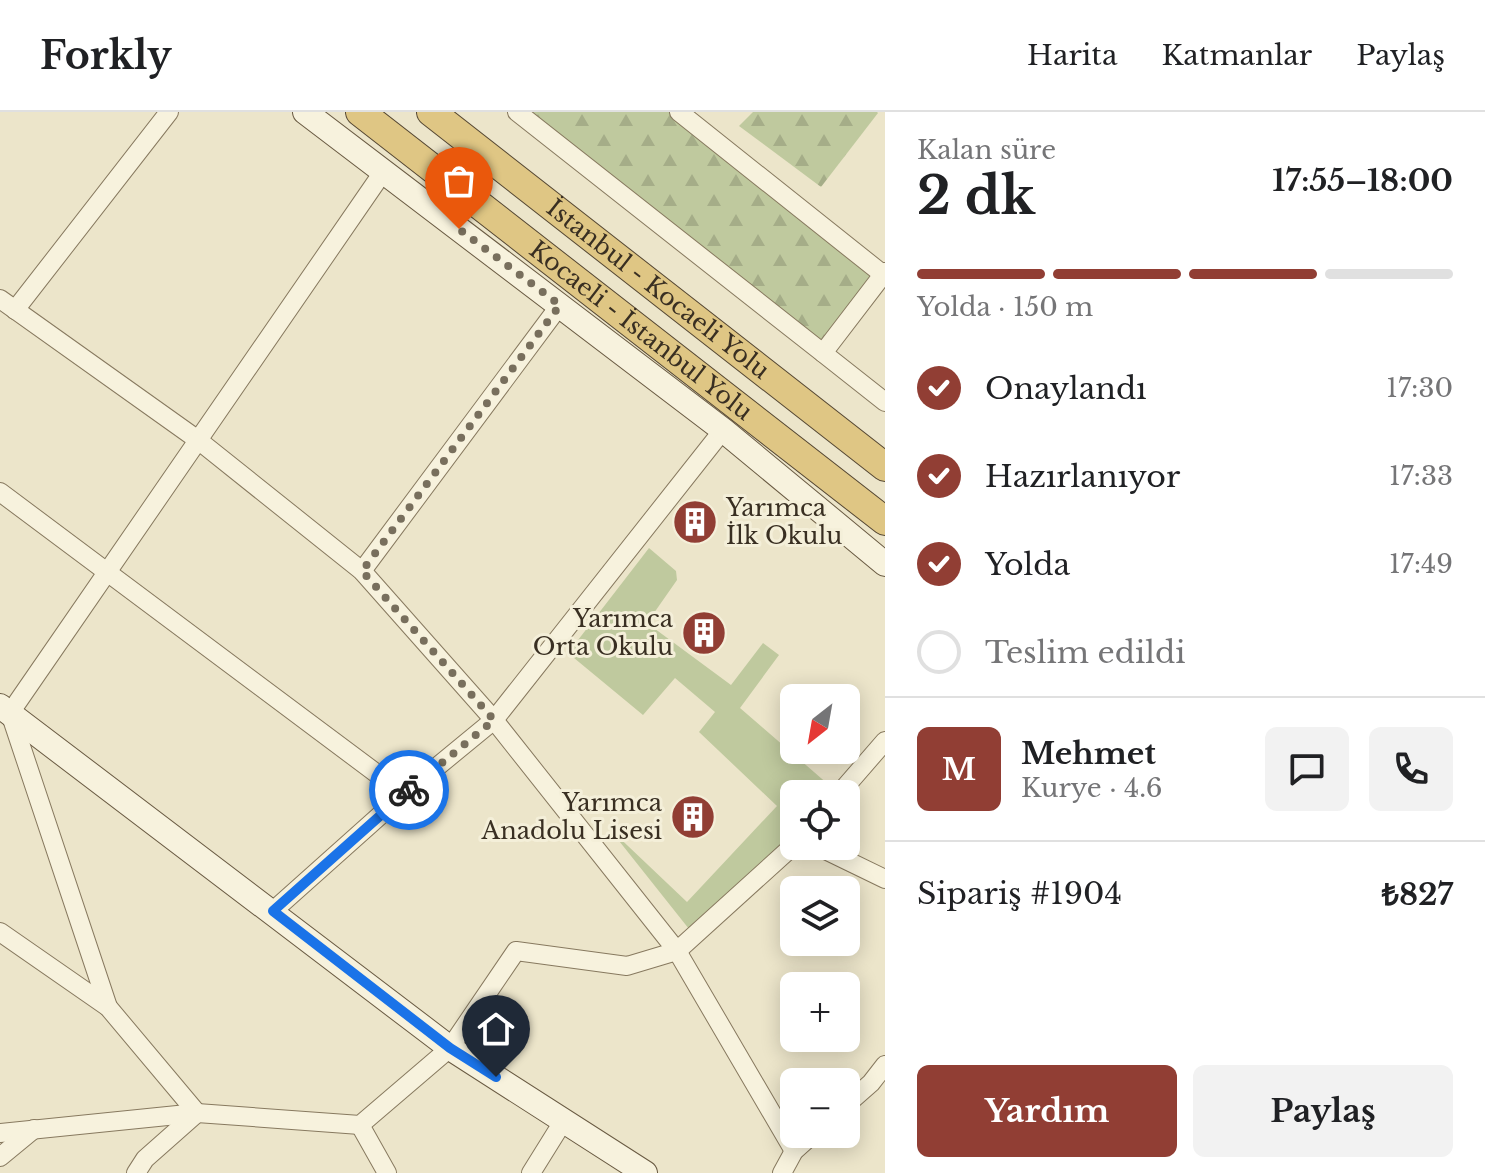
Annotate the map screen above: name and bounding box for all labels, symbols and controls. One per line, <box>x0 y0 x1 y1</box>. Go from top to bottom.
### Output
text: Forkly <box>40 32 171 79</box>
text: Harita <box>1027 38 1117 73</box>
text: Katmanlar <box>1161 38 1312 73</box>
text: Paylaş <box>1356 38 1445 73</box>
text: Kalan süre <box>917 134 1056 166</box>
pin <box>425 147 493 229</box>
icon: bag <box>437 159 481 203</box>
text: 17:55–18:00 <box>1272 162 1453 199</box>
text: 2 dk <box>917 164 1035 228</box>
street label: İstanbul - Kocaeli Yolu <box>541 193 775 385</box>
street label: Kocaeli - İstanbul Yolu <box>524 235 758 426</box>
text: Yolda · 150 m <box>917 291 1093 323</box>
icon: check <box>917 366 961 410</box>
text: Onaylandı <box>985 370 1146 407</box>
text: 17:30 <box>1386 372 1453 404</box>
icon: check <box>917 454 961 498</box>
text: Hazırlanıyor <box>985 458 1180 495</box>
text: 17:33 <box>1389 460 1453 492</box>
place label: Yarımca İlk Okulu <box>725 493 842 550</box>
building icon: Yarımca İlk Okulu <box>671 498 719 546</box>
icon: check <box>917 542 961 586</box>
text: Yolda <box>985 546 1070 583</box>
text: 17:49 <box>1389 548 1453 580</box>
place label: Yarımca Orta Okulu <box>533 604 674 661</box>
building icon: Yarımca Orta Okulu <box>680 609 728 657</box>
text: Teslim edildi <box>985 634 1185 671</box>
north arrow <box>780 684 860 764</box>
map controls <box>780 684 860 1148</box>
button: chat <box>1265 727 1349 811</box>
button: phone <box>1369 727 1453 811</box>
text: Mehmet <box>1021 735 1156 772</box>
courier <box>369 750 449 830</box>
text: M <box>942 751 976 788</box>
icon: bike <box>387 768 431 812</box>
text: Kurye · 4.6 <box>1021 772 1163 804</box>
button: locate <box>780 780 860 860</box>
place label: Yarımca Anadolu Lisesi <box>481 788 663 845</box>
building icon: Yarımca Anadolu Lisesi <box>669 793 717 841</box>
text: Sipariş #1904 <box>917 875 1122 912</box>
button: layers <box>780 876 860 956</box>
text: ₺827 <box>1382 876 1453 913</box>
button: + <box>780 972 860 1052</box>
pin <box>462 995 530 1077</box>
icon: home <box>474 1007 518 1051</box>
button: Yardım <box>917 1065 1177 1157</box>
button: Paylaş <box>1193 1065 1453 1157</box>
button: − <box>780 1068 860 1148</box>

